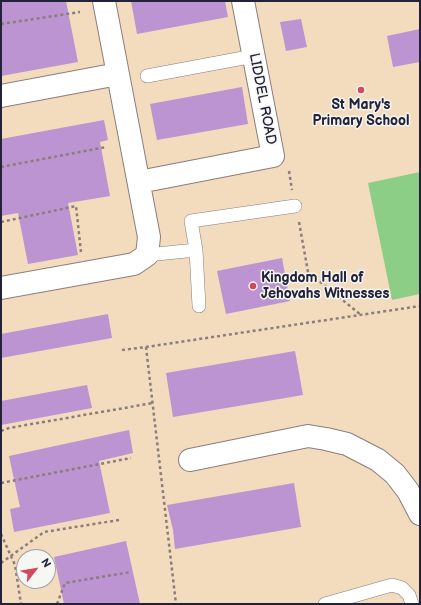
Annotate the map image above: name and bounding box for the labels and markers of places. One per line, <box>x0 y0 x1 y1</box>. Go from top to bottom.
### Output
marker: St Mary's Primary School <box>356 85 366 95</box>
place label: St Mary's Primary School <box>312 97 410 130</box>
place label: Kingdom Hall of Jehovahs Witnesses <box>261 270 389 302</box>
marker: Kingdom Hall of Jehovahs Witnesses <box>248 281 258 291</box>

